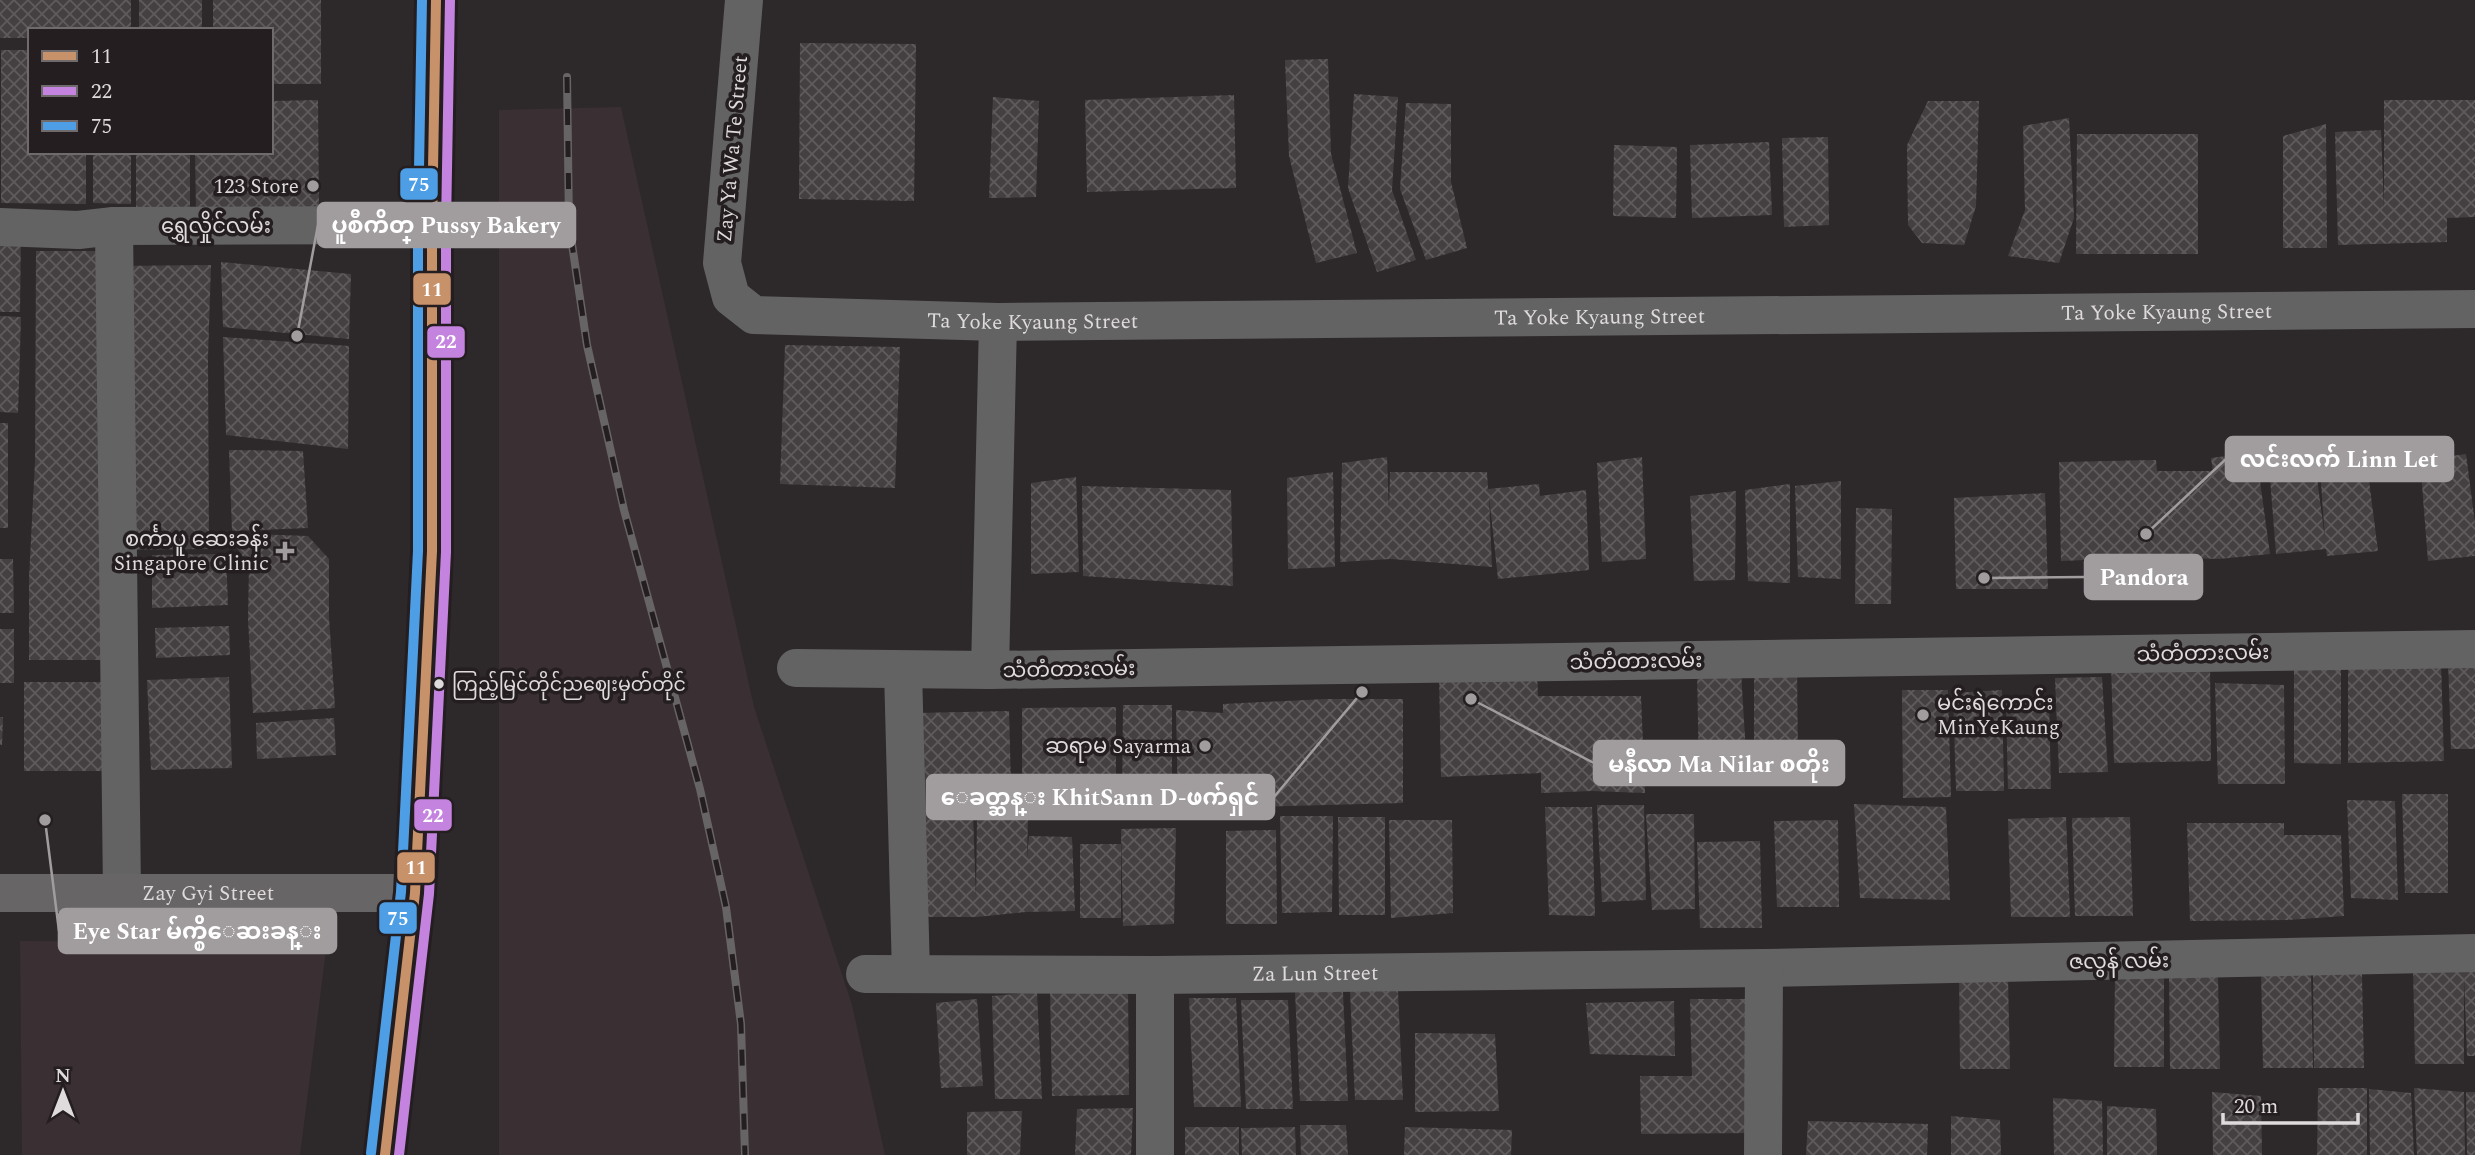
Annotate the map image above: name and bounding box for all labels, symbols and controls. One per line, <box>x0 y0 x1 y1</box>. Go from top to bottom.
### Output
legend <box>28 28 273 154</box>
text: 11 <box>91 41 112 73</box>
street label: Zay Ya Wa Te Street <box>709 54 757 244</box>
text: 22 <box>91 76 112 108</box>
text: 75 <box>91 111 112 143</box>
line badge: 75 <box>399 167 439 201</box>
place label: 123 Store <box>214 171 299 203</box>
text: 75 <box>408 171 430 200</box>
marker: 123 Store <box>305 178 321 194</box>
callout: ပူစီကိတ္ Pussy Bakery <box>318 203 575 247</box>
text: ပူစီကိတ္ Pussy Bakery <box>331 209 562 244</box>
street label: ရွှေလှိုင်လမ်း <box>161 210 271 243</box>
line badge: 11 <box>412 272 452 306</box>
text: 11 <box>421 276 443 305</box>
street label: Ta Yoke Kyaung Street <box>2061 296 2272 330</box>
street label: Ta Yoke Kyaung Street <box>1494 301 1705 335</box>
street label: Ta Yoke Kyaung Street <box>927 305 1138 339</box>
line badge: 22 <box>426 325 466 359</box>
text: 22 <box>435 328 457 357</box>
callout: လင်းလက် Linn Let <box>2226 437 2453 481</box>
text: လင်းလက် Linn Let <box>2240 443 2438 478</box>
place label: စင်္ကာပူ ဆေးခန်း Singapore Clinic <box>114 523 269 580</box>
marker: စင်္ကာပူ ဆေးခန်း Singapore Clinic <box>275 541 295 561</box>
callout: Pandora <box>2085 555 2202 599</box>
text: Pandora <box>2099 561 2189 596</box>
street label: သံတံတားလမ်း <box>2136 636 2270 671</box>
street label: သံတံတားလမ်း <box>1569 644 1703 679</box>
street label: သံတံတားလမ်း <box>1002 652 1136 687</box>
place label: ကြည့်မြင်တိုင်ညဈေးမှတ်တိုင် <box>452 670 686 701</box>
marker: ကြည့်မြင်တိုင်ညဈေးမှတ်တိုင် <box>432 677 446 691</box>
place label: မင်းရဲကောင်း MinYeKaung <box>1937 687 2060 744</box>
marker: မင်းရဲကောင်း MinYeKaung <box>1915 707 1931 723</box>
place label: ဆရာမ Sayarma <box>1045 731 1192 763</box>
marker: ဆရာမ Sayarma <box>1197 738 1213 754</box>
callout: မနီလာ Ma Nilar စတိုး <box>1594 741 1844 785</box>
text: မနီလာ Ma Nilar စတိုး <box>1608 748 1830 783</box>
callout: ေခတ္ဆန္း KhitSann D-ဖက်ရှင် <box>927 775 1274 819</box>
text: ေခတ္ဆန္း KhitSann D-ဖက်ရှင် <box>941 781 1259 816</box>
line badge: 22 <box>413 798 453 832</box>
text: 22 <box>422 802 444 831</box>
line badge: 11 <box>396 851 436 884</box>
text: 11 <box>405 854 427 883</box>
street label: Zay Gyi Street <box>142 878 274 910</box>
line badge: 75 <box>378 901 418 935</box>
text: 75 <box>387 905 409 934</box>
callout: Eye Star မ်က္စိေဆးခန္း <box>59 909 336 953</box>
text: Eye Star မ်က္စိေဆးခန္း <box>73 915 322 951</box>
street label: ဇလွန် လမ်း <box>2069 944 2169 979</box>
street label: Za Lun Street <box>1251 957 1379 991</box>
north arrow <box>28 1057 98 1127</box>
text: N <box>55 1062 71 1091</box>
scale bar <box>2223 1082 2358 1126</box>
text: 20 m <box>2234 1091 2278 1123</box>

